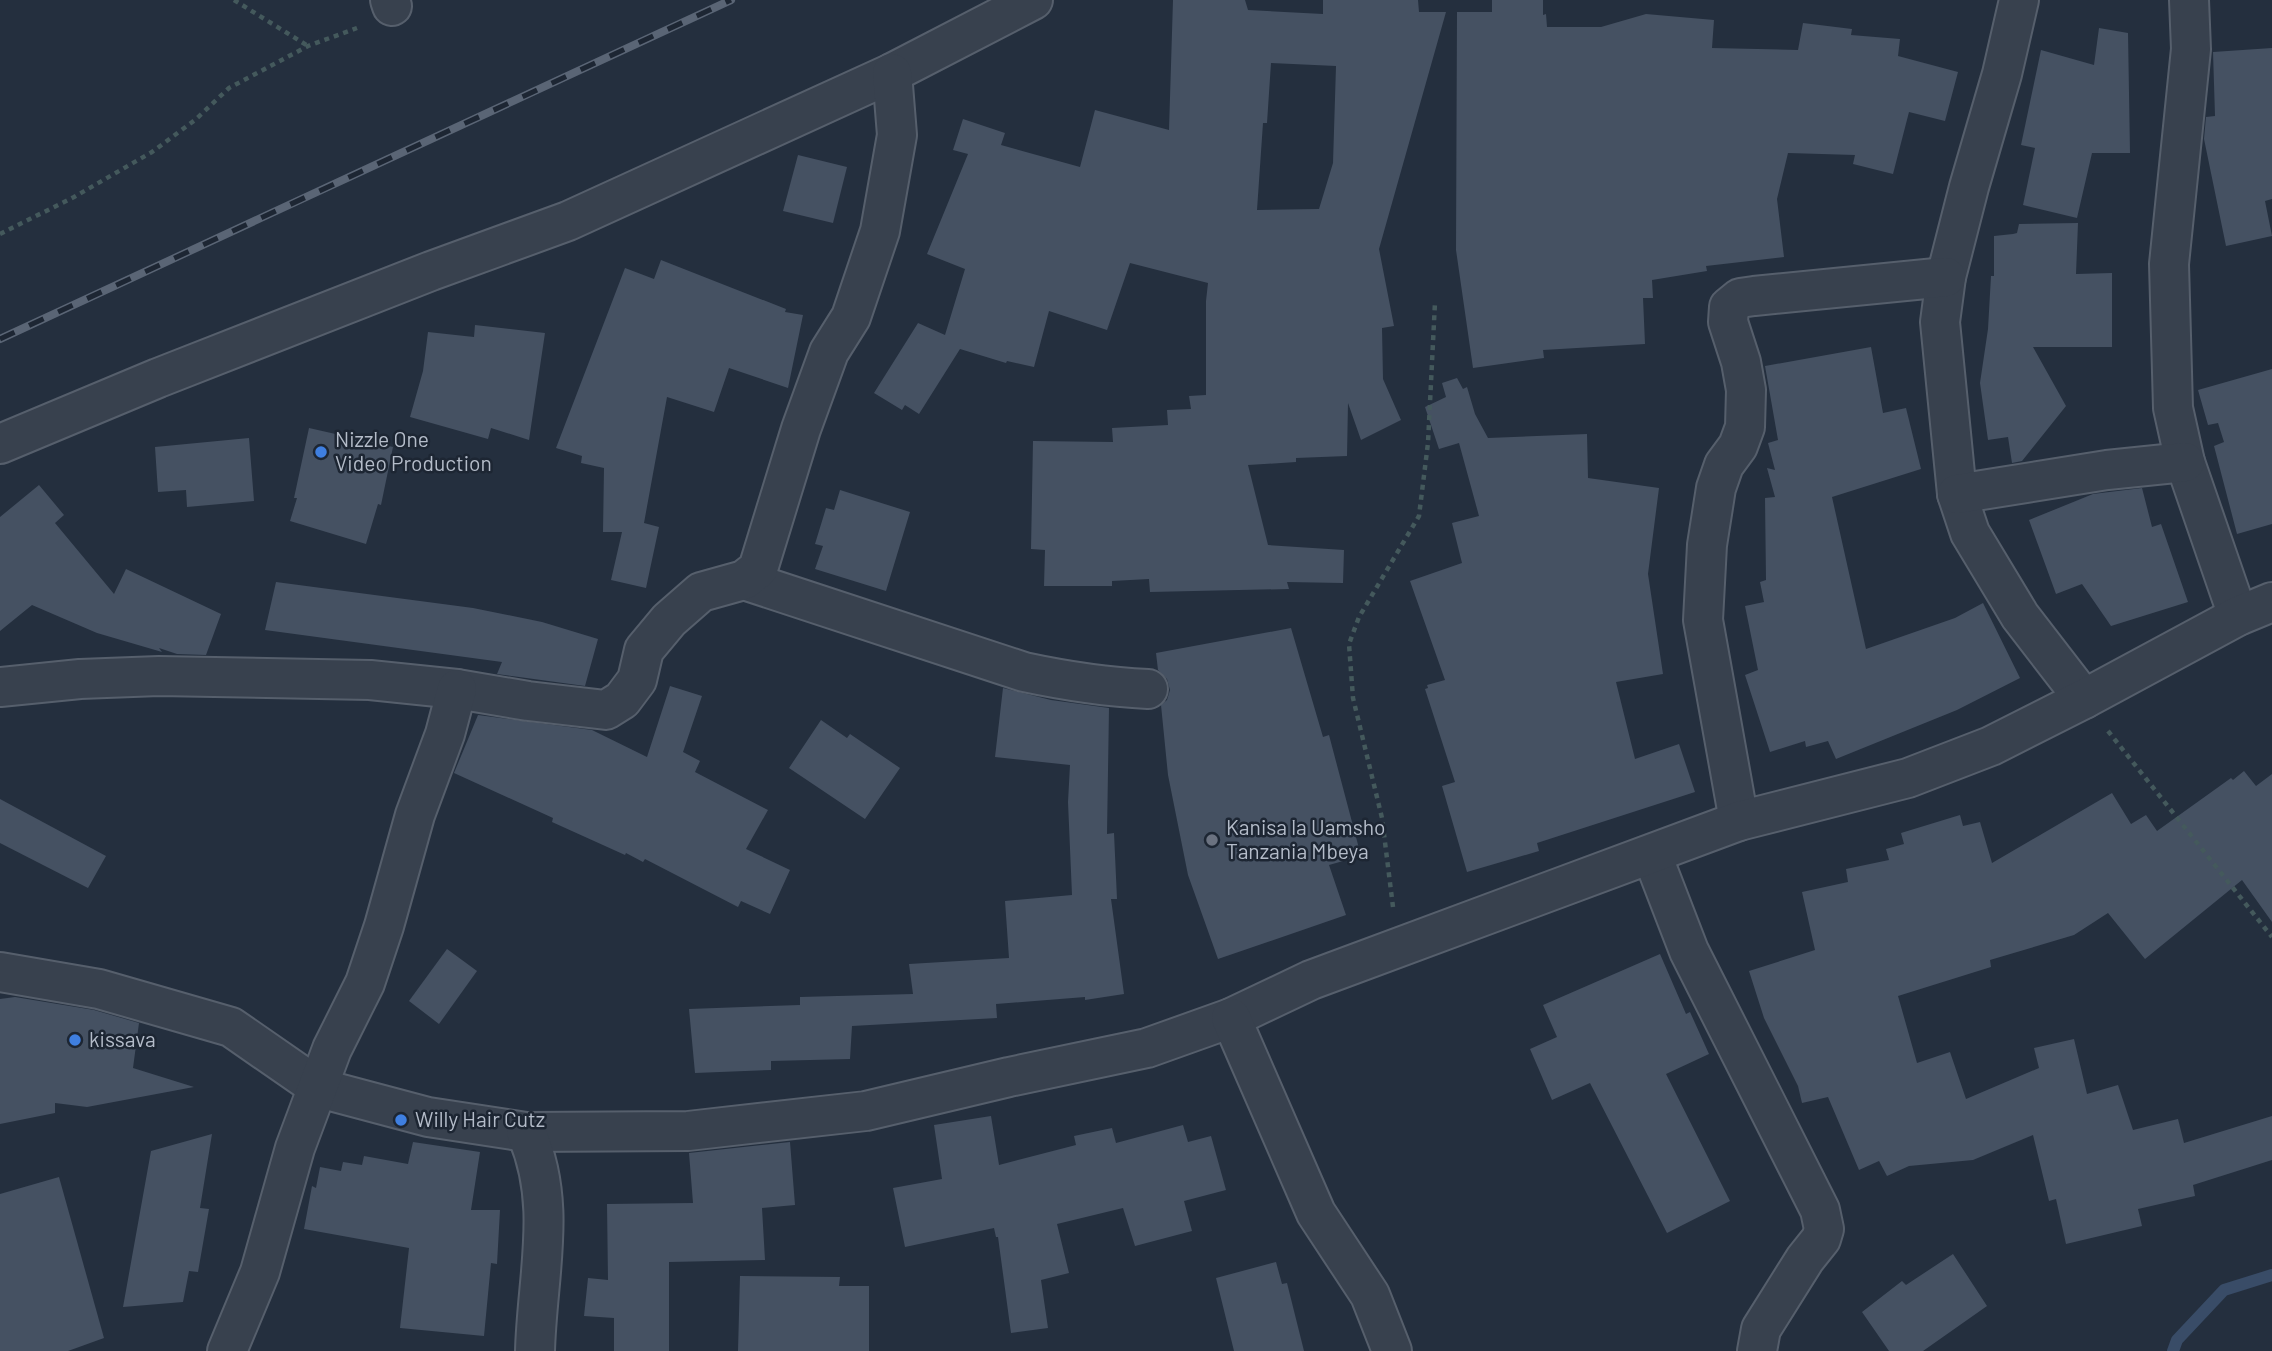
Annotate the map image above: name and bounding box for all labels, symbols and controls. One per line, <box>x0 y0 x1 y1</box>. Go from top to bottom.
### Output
place label: Nizzle One Video Production <box>335 426 492 475</box>
marker: Nizzle One Video Production <box>313 444 329 460</box>
place label: Kanisa la Uamsho Tanzania Mbeya <box>1226 814 1385 863</box>
marker: Kanisa la Uamsho Tanzania Mbeya <box>1204 832 1220 848</box>
place label: kissava <box>89 1026 156 1051</box>
marker: kissava <box>67 1032 83 1048</box>
place label: Willy Hair Cutz <box>415 1106 545 1131</box>
marker: Willy Hair Cutz <box>393 1112 409 1128</box>

